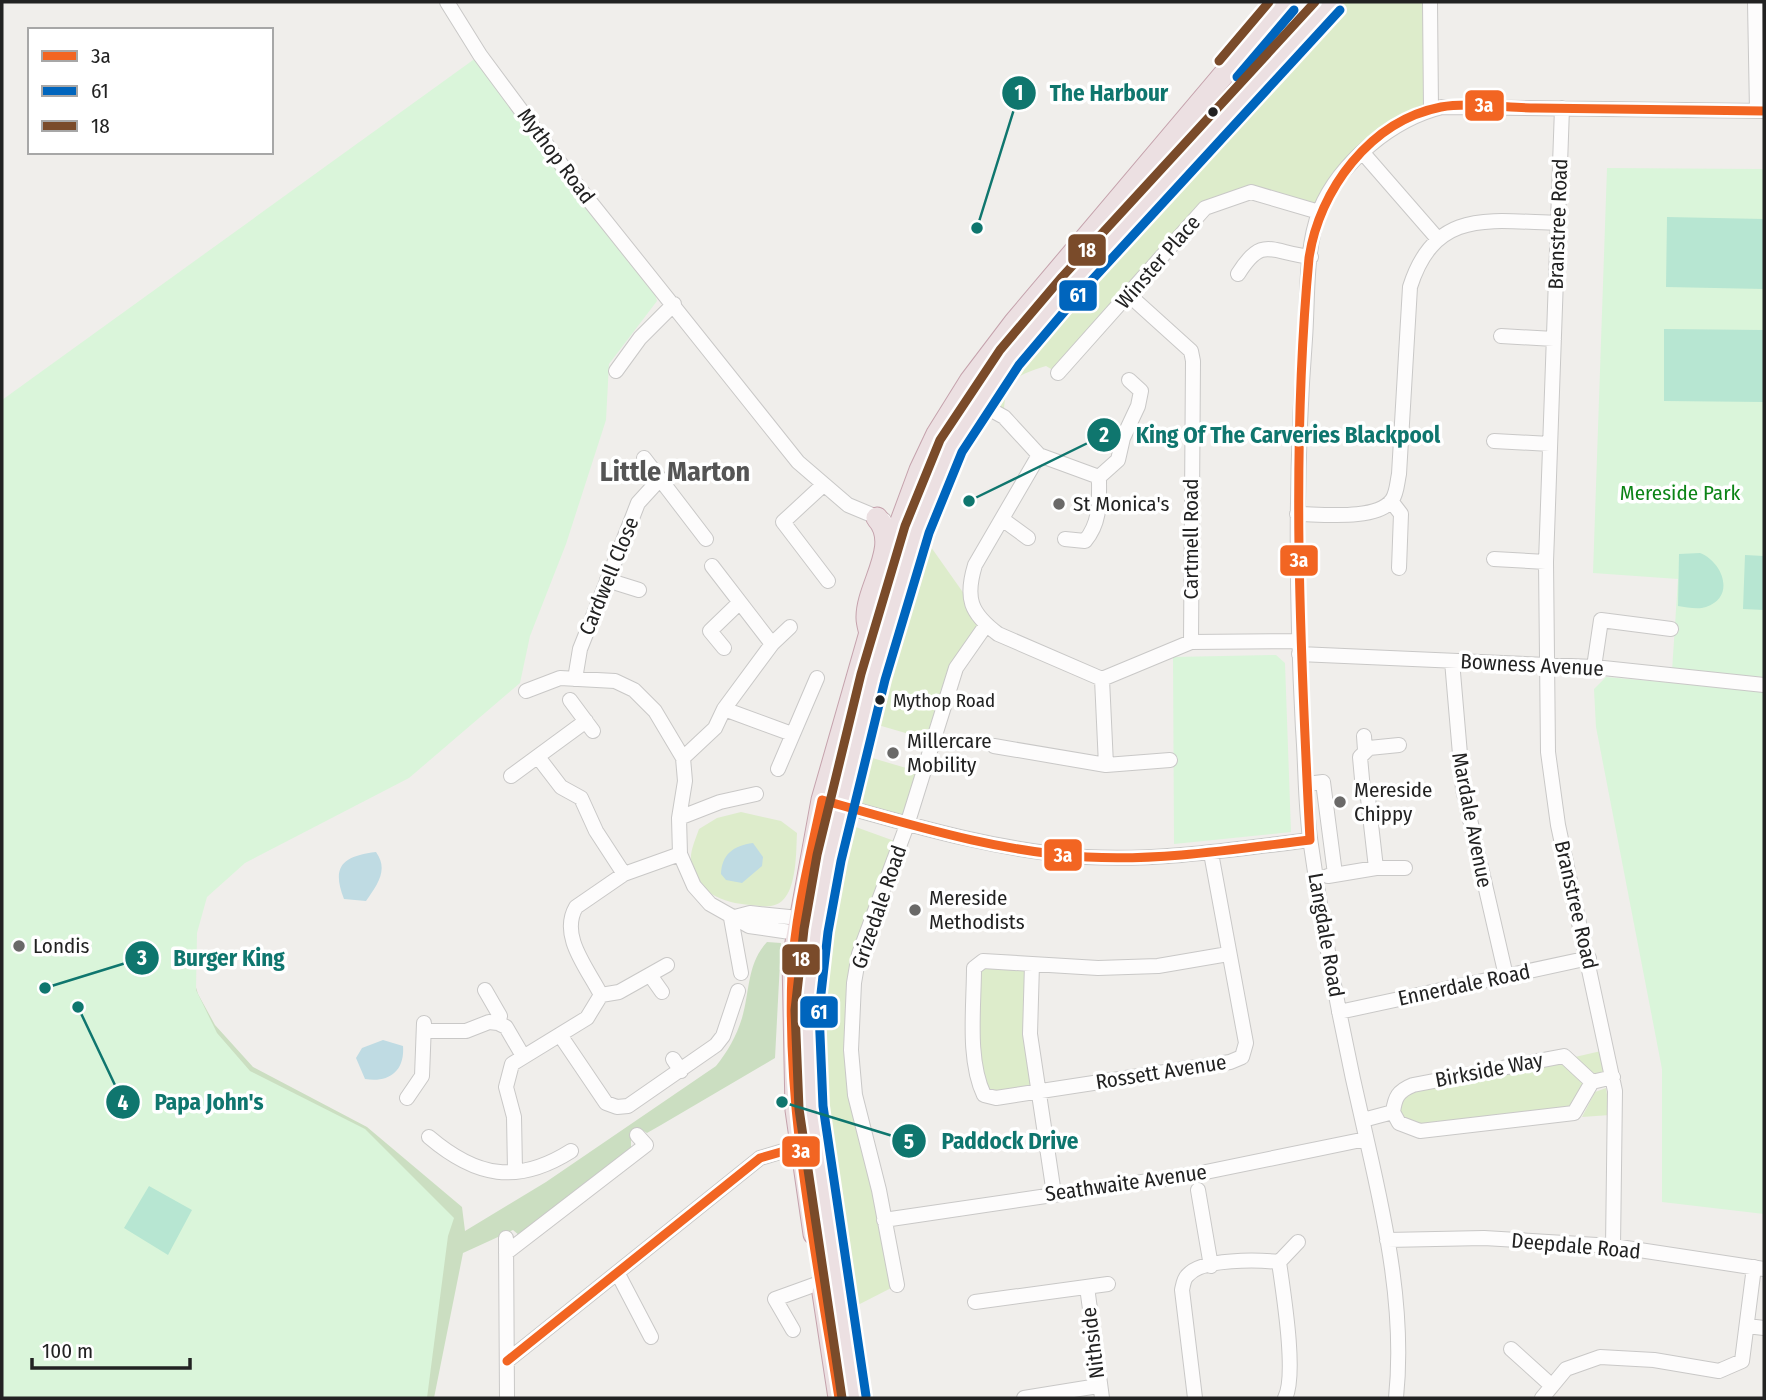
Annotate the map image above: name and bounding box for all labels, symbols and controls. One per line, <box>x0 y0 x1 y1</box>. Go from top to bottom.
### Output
legend <box>28 28 273 154</box>
text: 3a <box>91 43 111 69</box>
callout: The Harbour <box>1001 71 1183 115</box>
text: 61 <box>91 78 109 104</box>
text: The Harbour <box>1050 79 1169 107</box>
text: 1 <box>1015 80 1023 106</box>
line badge: 3a <box>1464 89 1505 122</box>
text: 3a <box>1474 94 1493 117</box>
street label: Mythop Road <box>512 103 600 209</box>
unlabelled marker <box>1206 105 1220 119</box>
text: 18 <box>91 113 110 139</box>
street label: Branstree Road <box>1543 158 1573 290</box>
street label: Winster Place <box>1110 210 1206 314</box>
line badge: 18 <box>1067 233 1107 267</box>
text: 18 <box>1078 239 1096 262</box>
line badge: 61 <box>1058 279 1098 312</box>
text: 61 <box>1069 284 1087 307</box>
callout: King Of The Carveries Blackpool <box>1086 413 1454 457</box>
text: King Of The Carveries Blackpool <box>1136 421 1441 449</box>
text: 2 <box>1098 422 1109 448</box>
district label: Little Marton <box>600 455 750 488</box>
street label: Cartmell Road <box>1178 478 1204 600</box>
park label: Mereside Park <box>1620 480 1740 506</box>
place label: St Monica's <box>1073 491 1169 517</box>
marker: St Monica's <box>1051 496 1067 512</box>
street label: Cardwell Close <box>573 513 645 639</box>
line badge: 3a <box>1279 544 1319 577</box>
text: 3a <box>1289 549 1308 572</box>
street label: Bowness Avenue <box>1460 648 1604 682</box>
place label: Mythop Road <box>893 689 995 712</box>
marker: Mythop Road <box>873 693 887 707</box>
place label: Millercare Mobility <box>907 728 992 778</box>
marker: Millercare Mobility <box>885 745 901 761</box>
street label: Mardale Avenue <box>1446 750 1498 890</box>
place label: Mereside Chippy <box>1354 777 1432 827</box>
marker: Mereside Chippy <box>1332 794 1348 810</box>
line badge: 3a <box>1043 838 1083 872</box>
street label: Branstree Road <box>1549 838 1603 972</box>
street label: Grizedale Road <box>846 842 912 972</box>
text: 3a <box>1053 844 1072 867</box>
street label: Langdale Road <box>1302 871 1350 999</box>
place label: Mereside Methodists <box>929 885 1025 935</box>
marker: Mereside Methodists <box>907 902 923 918</box>
place label: Londis <box>33 933 90 959</box>
callout: Burger King <box>124 936 299 980</box>
marker: Londis <box>11 938 27 954</box>
line badge: 18 <box>781 943 821 976</box>
text: Burger King <box>173 944 285 972</box>
text: 3 <box>136 945 147 971</box>
text: 18 <box>792 948 810 971</box>
street label: Ennerdale Road <box>1396 958 1532 1012</box>
line badge: 61 <box>799 995 839 1029</box>
text: 61 <box>810 1001 828 1024</box>
street label: Birkside Way <box>1433 1047 1546 1093</box>
street label: Rossett Avenue <box>1094 1049 1228 1095</box>
callout: Papa John's <box>106 1080 278 1124</box>
text: Papa John's <box>154 1088 264 1116</box>
text: 4 <box>118 1090 129 1116</box>
callout: Paddock Drive <box>892 1119 1092 1163</box>
text: Paddock Drive <box>941 1127 1079 1155</box>
text: 5 <box>904 1129 914 1155</box>
line badge: 3a <box>781 1135 821 1168</box>
text: 3a <box>791 1140 810 1163</box>
street label: Seathwaite Avenue <box>1044 1159 1208 1207</box>
street label: Deepdale Road <box>1510 1227 1642 1265</box>
street label: Nithside <box>1076 1306 1110 1380</box>
scale bar <box>32 1326 189 1370</box>
text: 100 m <box>42 1338 93 1364</box>

